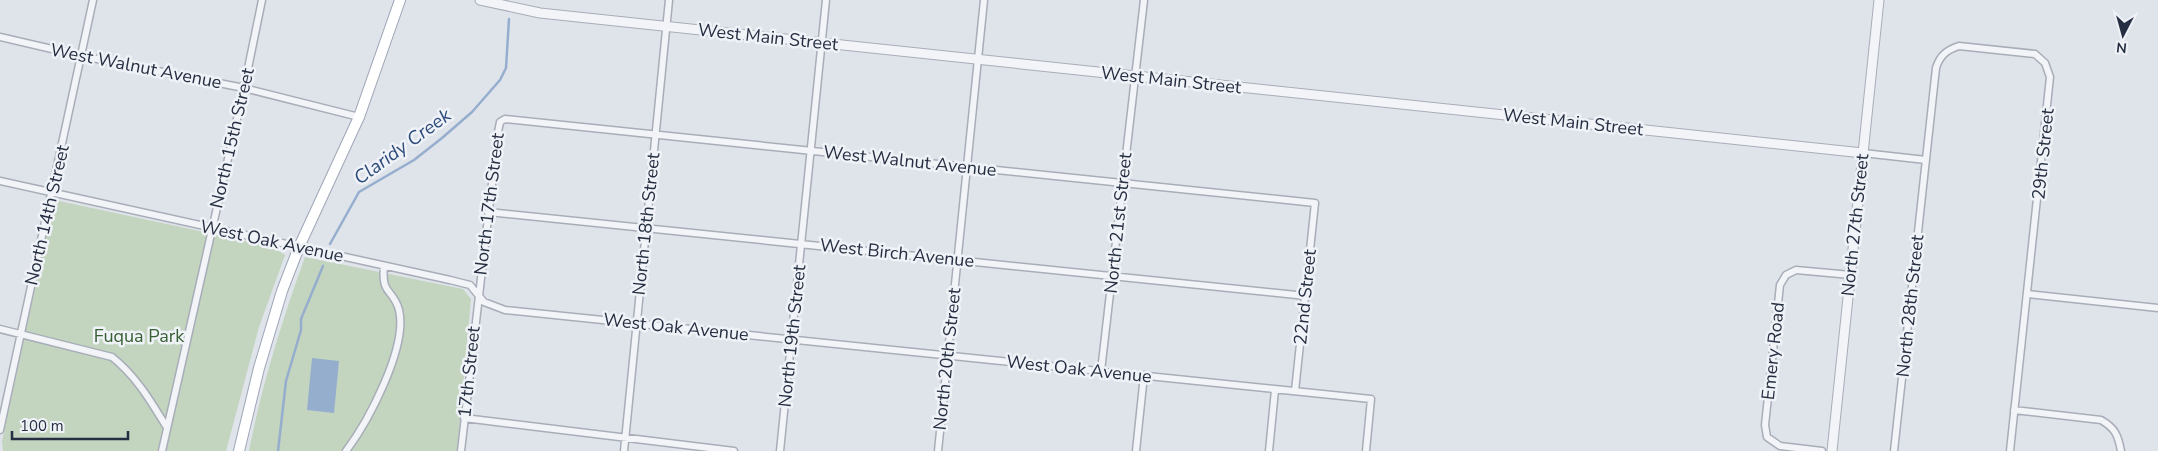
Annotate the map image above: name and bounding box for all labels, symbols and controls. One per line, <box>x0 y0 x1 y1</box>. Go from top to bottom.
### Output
north arrow <box>2098 10 2148 60</box>
street label: West Main Street <box>697 18 840 56</box>
text: N <box>2115 37 2128 57</box>
street label: West Walnut Avenue <box>48 38 224 94</box>
street label: West Main Street <box>1100 61 1243 99</box>
street label: North 15th Street <box>204 65 260 210</box>
water label: Claridy Creek <box>349 102 457 191</box>
street label: West Main Street <box>1502 103 1645 141</box>
street label: 29th Street <box>2026 106 2060 201</box>
street label: North 17th Street <box>468 131 510 277</box>
street label: West Walnut Avenue <box>822 140 998 182</box>
street label: North 14th Street <box>19 142 75 287</box>
street label: North 18th Street <box>627 151 665 296</box>
street label: North 21st Street <box>1099 151 1137 295</box>
street label: North 27th Street <box>1836 152 1874 297</box>
street label: West Oak Avenue <box>198 214 346 268</box>
street label: West Birch Avenue <box>819 233 975 273</box>
street label: North 28th Street <box>1891 233 1929 378</box>
street label: 22nd Street <box>1288 247 1322 346</box>
street label: North 19th Street <box>773 263 811 408</box>
street label: North 20th Street <box>928 286 966 431</box>
street label: Emery Road <box>1756 301 1790 401</box>
street label: West Oak Avenue <box>602 307 750 347</box>
park label: Fuqua Park <box>94 324 185 348</box>
street label: 17th Street <box>452 324 486 419</box>
street label: West Oak Avenue <box>1005 349 1153 389</box>
scale bar <box>12 408 129 440</box>
text: 100 m <box>20 416 64 436</box>

